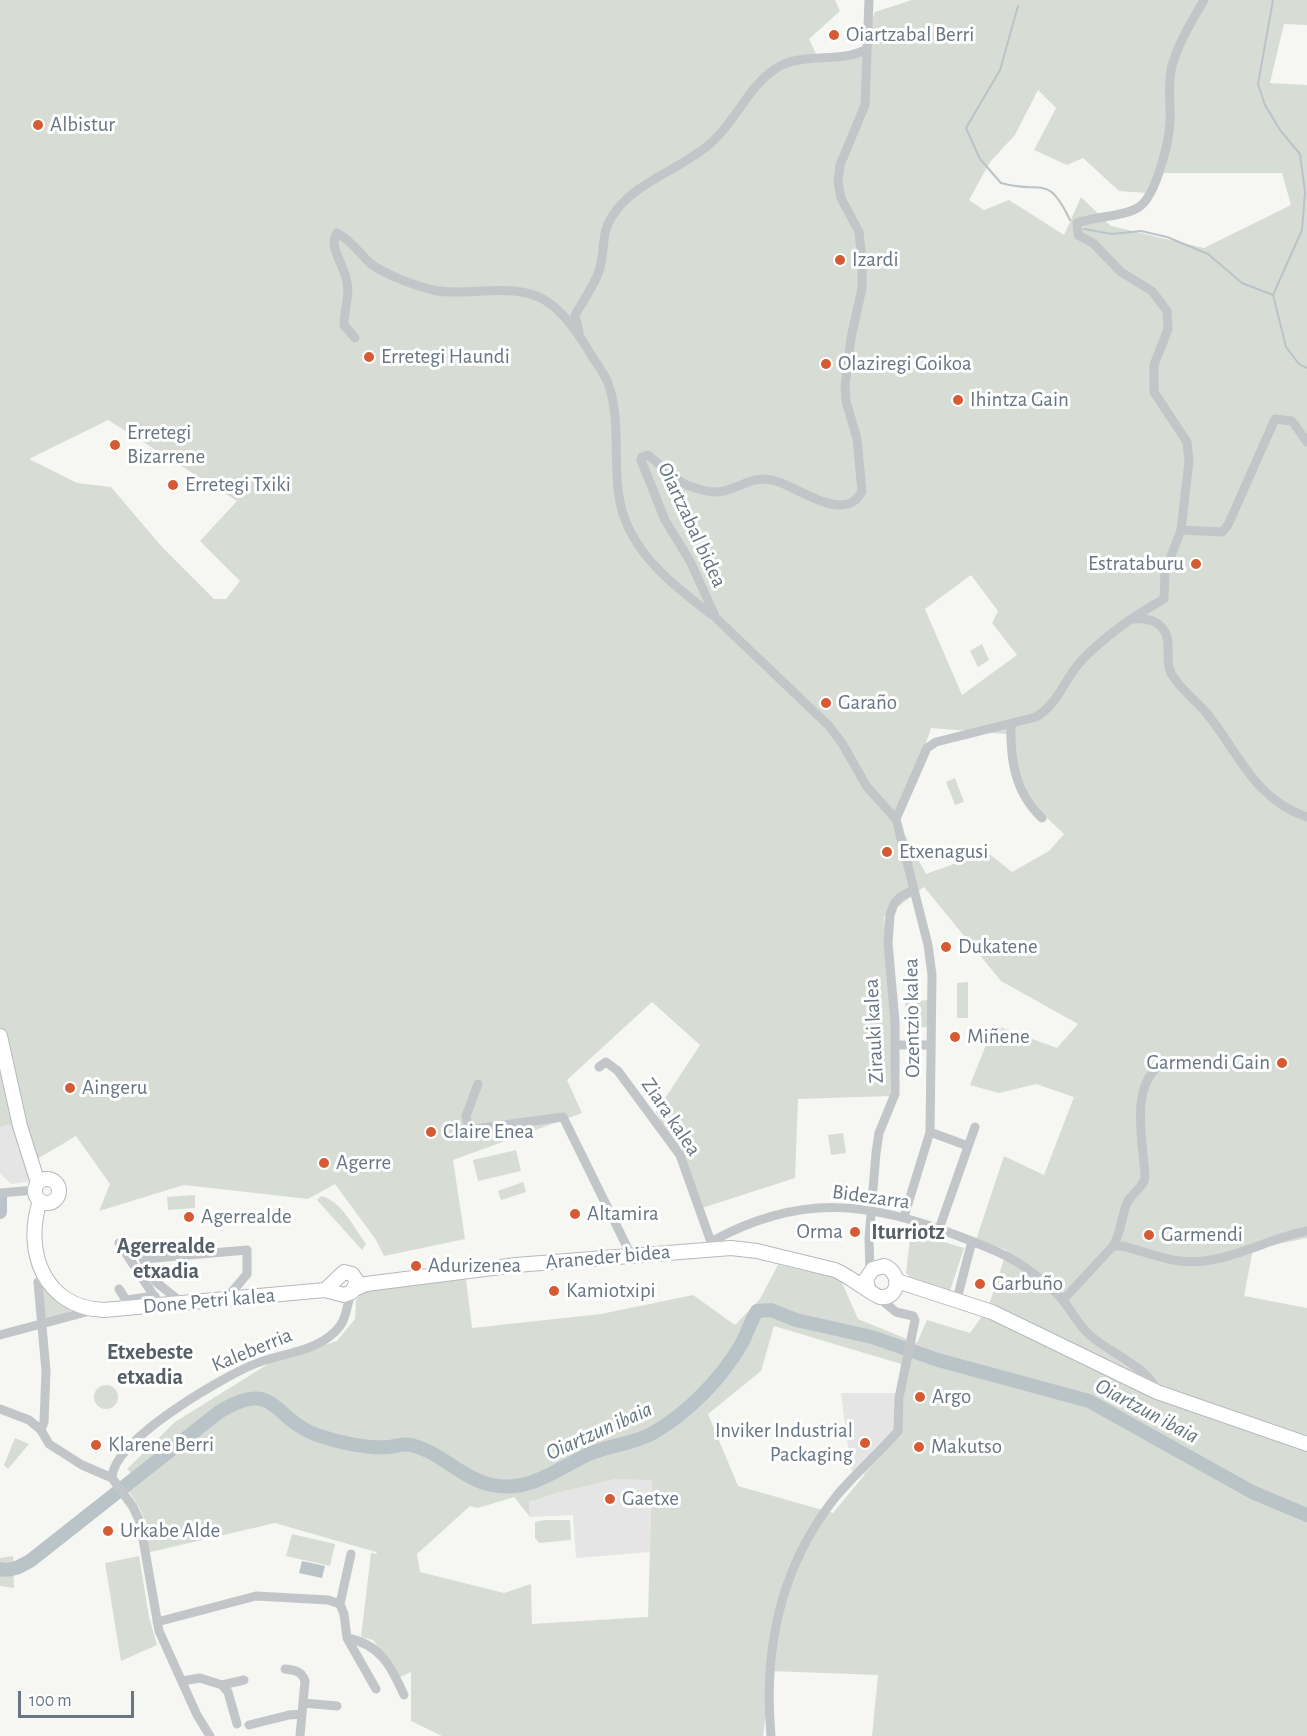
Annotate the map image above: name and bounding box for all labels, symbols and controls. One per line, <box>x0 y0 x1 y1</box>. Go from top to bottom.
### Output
place label: Oiartzabal Berri <box>846 22 974 48</box>
marker: Oiartzabal Berri <box>827 28 841 42</box>
place label: Albistur <box>50 112 115 138</box>
marker: Albistur <box>31 118 45 132</box>
place label: Izardi <box>852 247 898 273</box>
marker: Izardi <box>833 253 847 267</box>
place label: Erretegi Haundi <box>381 344 510 370</box>
marker: Erretegi Haundi <box>362 350 376 364</box>
place label: Olaziregi Goikoa <box>838 351 972 377</box>
marker: Olaziregi Goikoa <box>819 357 833 371</box>
place label: Ihintza Gain <box>970 387 1069 413</box>
marker: Ihintza Gain <box>951 393 965 407</box>
place label: Erretegi Bizarrene <box>127 420 205 470</box>
marker: Erretegi Bizarrene <box>108 438 122 452</box>
street label: Oiartzabal bidea <box>652 458 732 592</box>
place label: Erretegi Txiki <box>185 472 291 498</box>
marker: Erretegi Txiki <box>166 478 180 492</box>
place label: Estrataburu <box>1088 551 1184 577</box>
marker: Estrataburu <box>1189 557 1203 571</box>
place label: Garaño <box>838 690 897 716</box>
marker: Garaño <box>819 696 833 710</box>
place label: Etxenagusi <box>899 839 988 865</box>
marker: Etxenagusi <box>880 845 894 859</box>
place label: Dukatene <box>958 934 1038 960</box>
marker: Dukatene <box>939 940 953 954</box>
street label: Ozentzio kalea <box>898 958 926 1078</box>
street label: Zirauki kalea <box>859 978 889 1084</box>
place label: Miñene <box>967 1024 1030 1050</box>
marker: Miñene <box>948 1030 962 1044</box>
place label: Garmendi Gain <box>1147 1050 1270 1076</box>
marker: Garmendi Gain <box>1275 1056 1289 1070</box>
street label: Ziara kalea <box>636 1073 706 1161</box>
place label: Aingeru <box>82 1075 147 1101</box>
marker: Aingeru <box>63 1081 77 1095</box>
place label: Claire Enea <box>443 1119 534 1145</box>
marker: Claire Enea <box>424 1125 438 1139</box>
place label: Agerre <box>336 1150 391 1176</box>
marker: Agerre <box>317 1156 331 1170</box>
street label: Bidezarra <box>831 1179 911 1215</box>
place label: Altamira <box>587 1201 659 1227</box>
place label: Agerrealde <box>201 1204 292 1230</box>
marker: Altamira <box>568 1207 582 1221</box>
marker: Agerrealde <box>182 1210 196 1224</box>
place label: Orma <box>796 1219 843 1245</box>
district label: Iturriotz <box>871 1219 945 1245</box>
place label: Garmendi <box>1161 1222 1243 1248</box>
marker: Orma <box>848 1225 862 1239</box>
marker: Garmendi <box>1142 1228 1156 1242</box>
district label: Agerrealde etxadia <box>117 1233 215 1284</box>
street label: Araneder bidea <box>544 1239 672 1275</box>
place label: Adurizenea <box>428 1253 521 1279</box>
marker: Adurizenea <box>409 1259 423 1273</box>
place label: Garbuño <box>992 1271 1063 1297</box>
marker: Garbuño <box>973 1277 987 1291</box>
place label: Kamiotxipi <box>566 1278 656 1304</box>
street label: Done Petri kalea <box>142 1283 276 1319</box>
marker: Kamiotxipi <box>547 1284 561 1298</box>
street label: Kaleberria <box>208 1322 296 1378</box>
district label: Etxebeste etxadia <box>107 1339 193 1390</box>
water label: Oiartzun ibaia <box>1091 1373 1203 1449</box>
place label: Argo <box>932 1384 971 1410</box>
marker: Argo <box>913 1390 927 1404</box>
water label: Oiartzun ibaia <box>542 1396 656 1466</box>
place label: Inviker Industrial Packaging <box>715 1418 853 1468</box>
place label: Klarene Berri <box>108 1432 214 1458</box>
place label: Makutso <box>931 1434 1002 1460</box>
marker: Inviker Industrial Packaging <box>858 1436 872 1450</box>
marker: Klarene Berri <box>89 1438 103 1452</box>
marker: Makutso <box>912 1440 926 1454</box>
place label: Gaetxe <box>622 1486 679 1512</box>
marker: Gaetxe <box>603 1492 617 1506</box>
place label: Urkabe Alde <box>120 1518 220 1544</box>
marker: Urkabe Alde <box>101 1524 115 1538</box>
scale bar <box>21 1679 136 1717</box>
text: 100 m <box>29 1692 72 1710</box>

